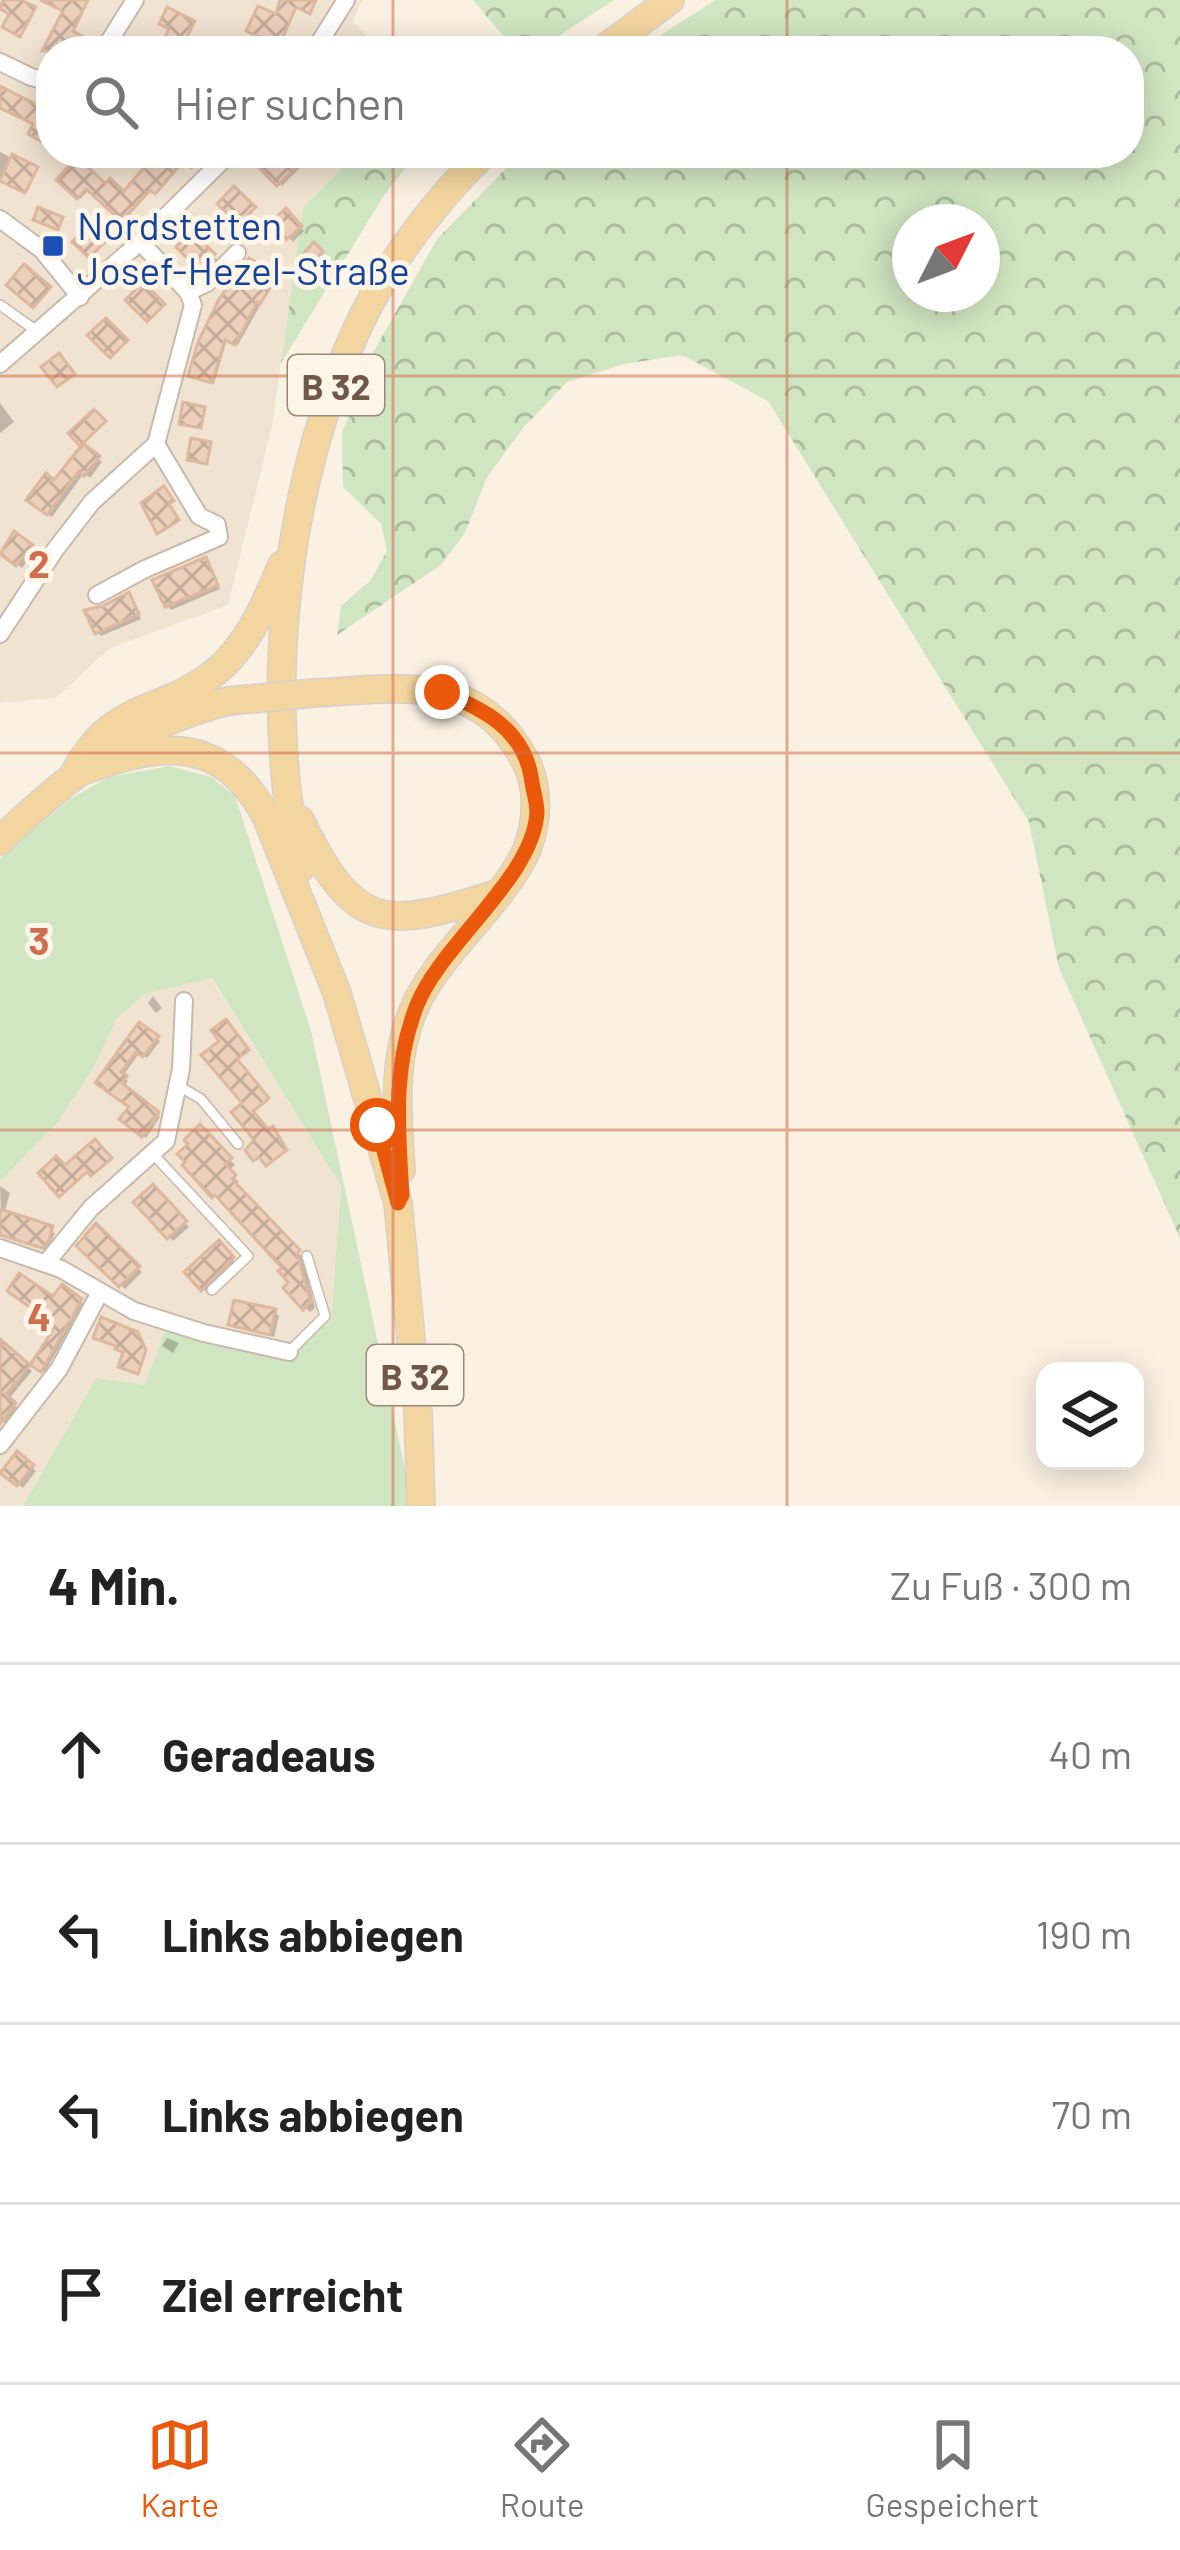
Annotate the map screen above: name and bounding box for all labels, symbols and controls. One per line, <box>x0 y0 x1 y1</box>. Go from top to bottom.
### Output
search box <box>36 36 1144 168</box>
icon: search <box>78 69 144 135</box>
text: Hier suchen <box>174 75 406 129</box>
place label: Nordstetten Josef-Hezel-Straße <box>77 201 410 293</box>
north arrow <box>892 204 1000 312</box>
marker: Nordstetten Josef-Hezel-Straße <box>40 233 66 259</box>
road number: B 32 <box>288 355 384 415</box>
text: 2 <box>28 539 50 586</box>
route end <box>415 665 469 719</box>
text: 3 <box>28 916 50 963</box>
route start <box>350 1098 404 1152</box>
text: 4 <box>27 1292 51 1339</box>
road number: B 32 <box>367 1345 463 1405</box>
map controls <box>1036 1362 1144 1470</box>
button: layers <box>1036 1362 1144 1470</box>
text: 4 Min. <box>48 1554 180 1615</box>
text: Zu Fuß · 300 m <box>890 1561 1132 1608</box>
icon: ahead <box>48 1721 114 1787</box>
text: Geradeaus <box>162 1727 375 1781</box>
text: 40 m <box>1048 1730 1132 1777</box>
icon: left <box>48 1901 114 1967</box>
text: Links abbiegen <box>162 1907 464 1961</box>
text: 190 m <box>1036 1910 1132 1957</box>
icon: left <box>48 2081 114 2147</box>
text: Links abbiegen <box>162 2087 464 2141</box>
text: 70 m <box>1051 2090 1132 2137</box>
icon: arrive <box>48 2261 114 2327</box>
text: Ziel erreicht <box>162 2267 403 2321</box>
tab: Karte <box>140 2412 219 2524</box>
tab: Route <box>500 2412 585 2524</box>
tab: Gespeichert <box>865 2412 1040 2524</box>

